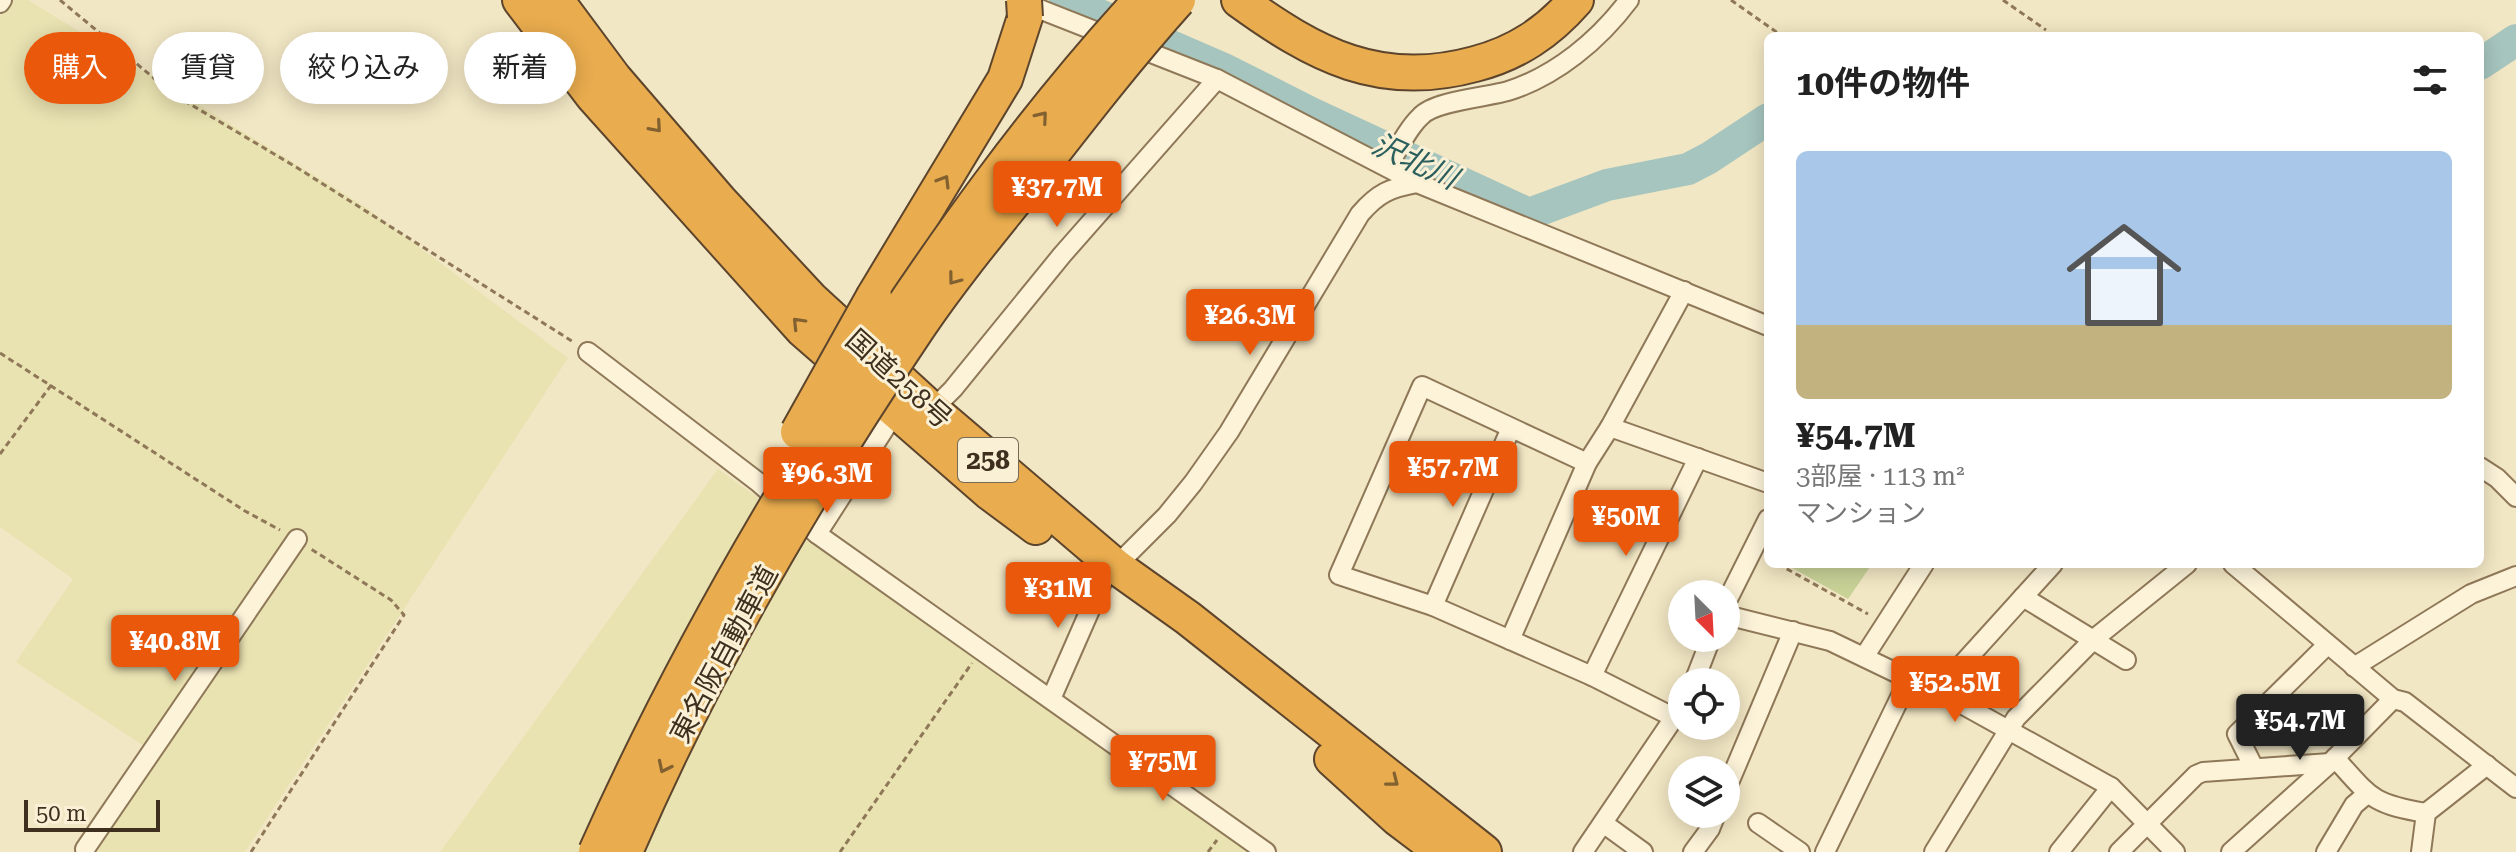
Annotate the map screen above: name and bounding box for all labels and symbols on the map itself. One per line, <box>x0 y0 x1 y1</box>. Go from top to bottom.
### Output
one-way arrow <box>1032 112 1047 126</box>
one-way arrow <box>646 118 661 132</box>
water label: 沢北川 <box>1367 126 1466 197</box>
pin: ¥37.7M <box>992 161 1122 229</box>
one-way arrow <box>934 175 949 190</box>
one-way arrow <box>950 271 964 285</box>
pin: ¥26.3M <box>1185 289 1315 357</box>
one-way arrow <box>792 318 807 332</box>
street label: 国道258号 <box>839 323 959 435</box>
road number: 258 <box>958 438 1018 482</box>
pin: ¥57.7M <box>1388 441 1518 509</box>
pin: ¥96.3M <box>762 447 892 515</box>
pin: ¥50M <box>1579 490 1673 558</box>
street label: 東名阪自動車道 <box>663 560 785 748</box>
pin: ¥31M <box>1011 562 1105 630</box>
north arrow <box>1668 580 1740 652</box>
pin: ¥40.8M <box>110 615 240 683</box>
pin: ¥52.5M <box>1890 656 2020 724</box>
pin: ¥54.7M <box>2235 694 2365 762</box>
pin: ¥75M <box>1116 735 1210 803</box>
one-way arrow <box>659 758 674 773</box>
one-way arrow <box>1384 771 1399 785</box>
scale bar <box>24 796 160 832</box>

